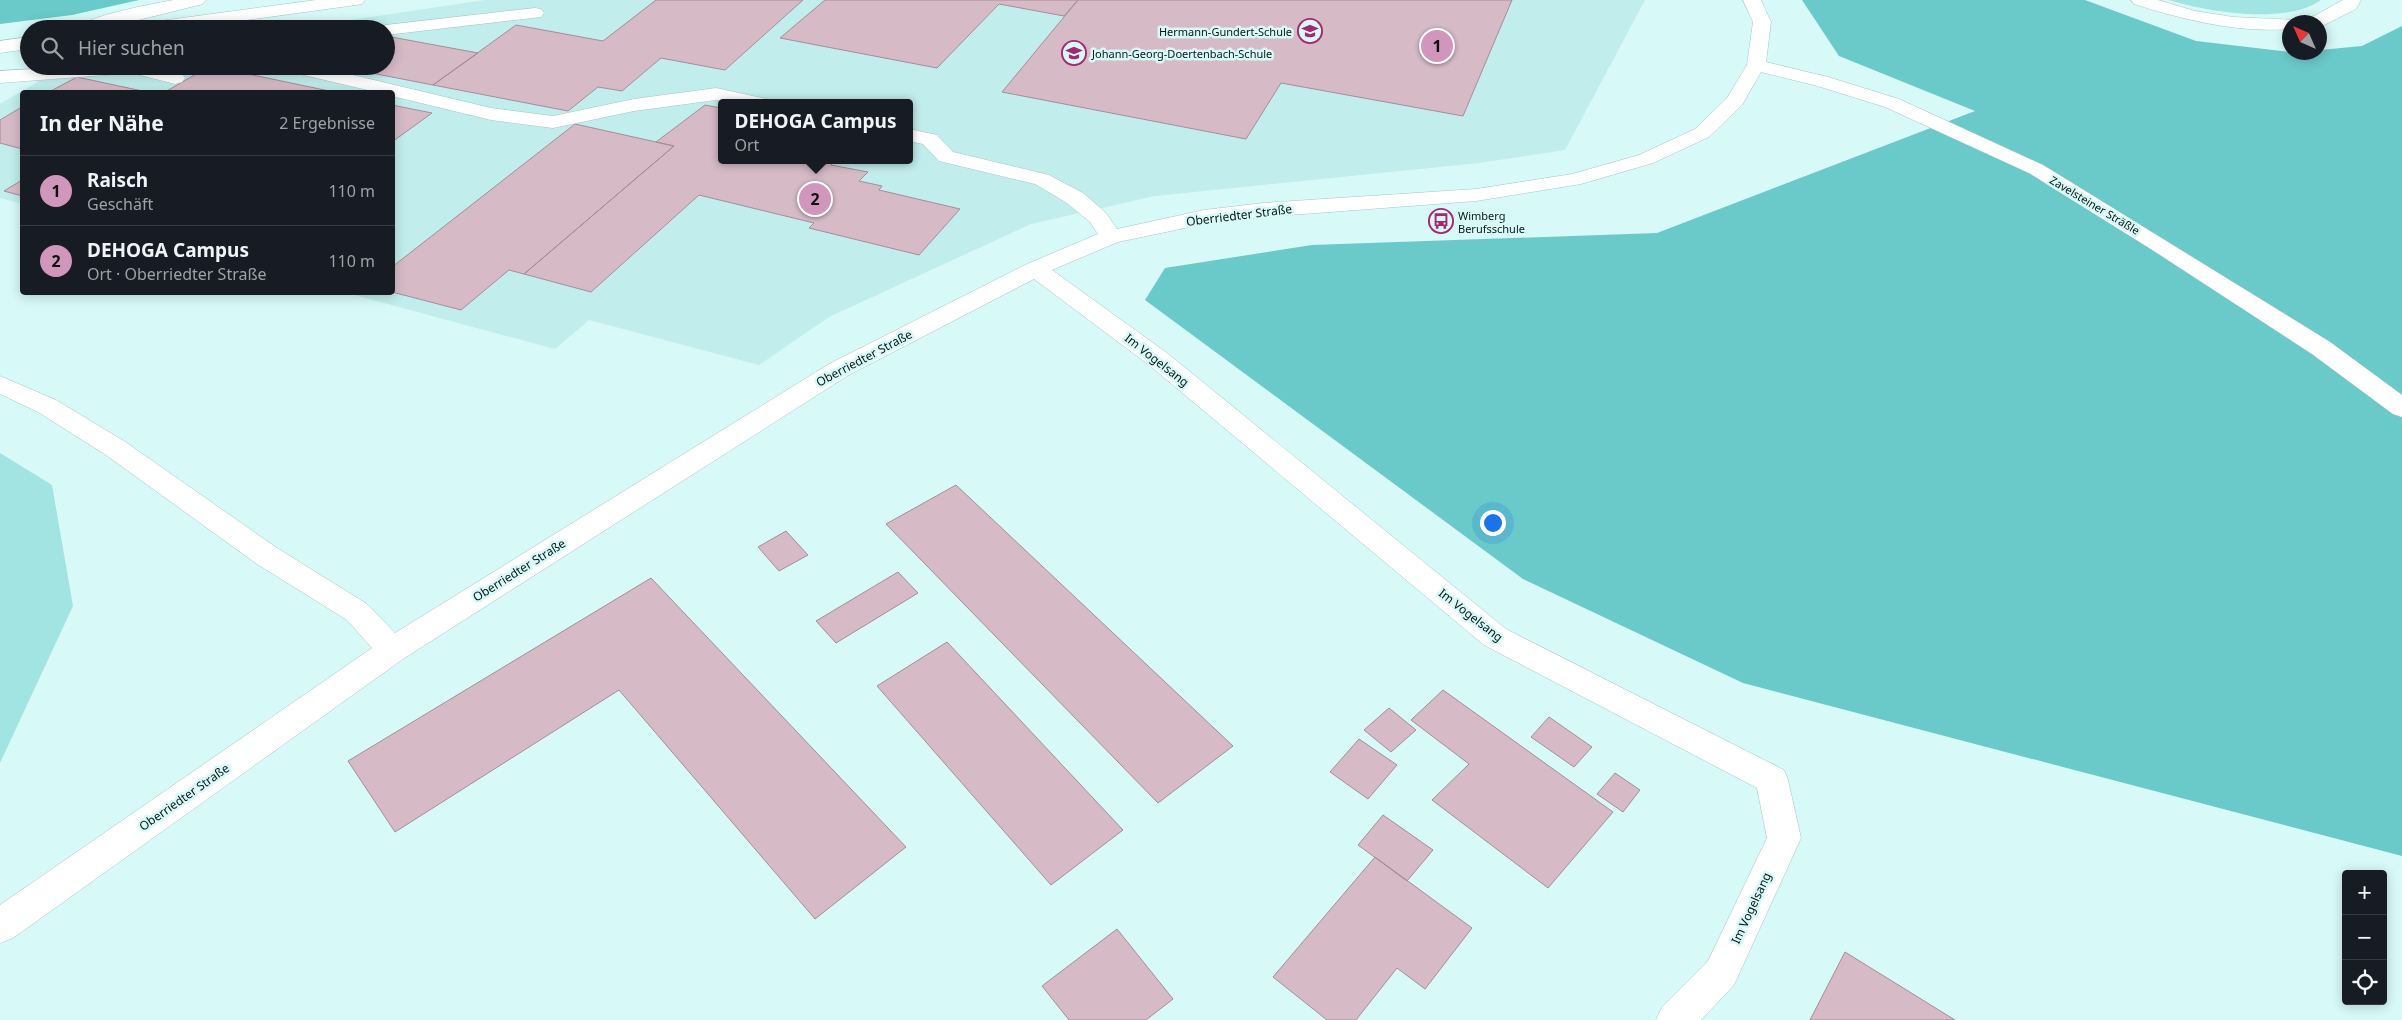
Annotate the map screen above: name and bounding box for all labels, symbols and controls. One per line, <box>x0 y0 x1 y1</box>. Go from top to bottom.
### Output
north arrow <box>2282 15 2327 60</box>
school or university icon: Hermann-Gundert-Schule <box>1297 18 1323 44</box>
search box <box>20 20 395 75</box>
place label: Hermann-Gundert-Schule <box>1159 24 1292 39</box>
pin: 1 <box>1421 27 1453 65</box>
icon: search <box>38 34 66 62</box>
text: Hier suchen <box>78 35 185 61</box>
school or university icon: Johann-Georg-Doertenbach-Schule <box>1061 40 1087 66</box>
place label: Johann-Georg-Doertenbach-Schule <box>1091 46 1272 61</box>
popup <box>718 99 913 164</box>
text: DEHOGA Campus <box>735 108 896 134</box>
text: In der Nähe <box>40 109 164 137</box>
text: 2 Ergebnisse <box>279 112 375 134</box>
text: Ort <box>735 134 759 156</box>
text: Raisch <box>87 167 148 193</box>
street label: Zavelsteiner Sträßle <box>2047 172 2143 238</box>
text: 1 <box>51 180 61 202</box>
text: 110 m <box>328 180 375 202</box>
pin: 2 <box>799 180 831 218</box>
text: Geschäft <box>87 193 153 215</box>
street label: Oberriedter Straße <box>1185 200 1293 230</box>
bus stop icon: Wimberg Berufsschule <box>1428 208 1454 234</box>
place label: Wimberg Berufsschule <box>1458 208 1525 236</box>
text: DEHOGA Campus <box>87 237 249 263</box>
text: 2 <box>51 250 61 272</box>
text: 110 m <box>328 250 375 272</box>
text: Ort · Oberriedter Straße <box>87 263 267 285</box>
street label: Oberriedter Straße <box>813 325 915 391</box>
street label: Im Vogelsang <box>1121 330 1193 390</box>
your location <box>1480 510 1506 536</box>
street label: Oberriedter Straße <box>469 534 569 605</box>
street label: Im Vogelsang <box>1435 585 1507 645</box>
street label: Oberriedter Straße <box>135 759 233 835</box>
street label: Im Vogelsang <box>1727 869 1775 947</box>
map controls <box>2342 870 2387 1005</box>
button: + <box>2342 870 2387 915</box>
button: − <box>2342 915 2387 960</box>
button: locate <box>2342 960 2387 1005</box>

